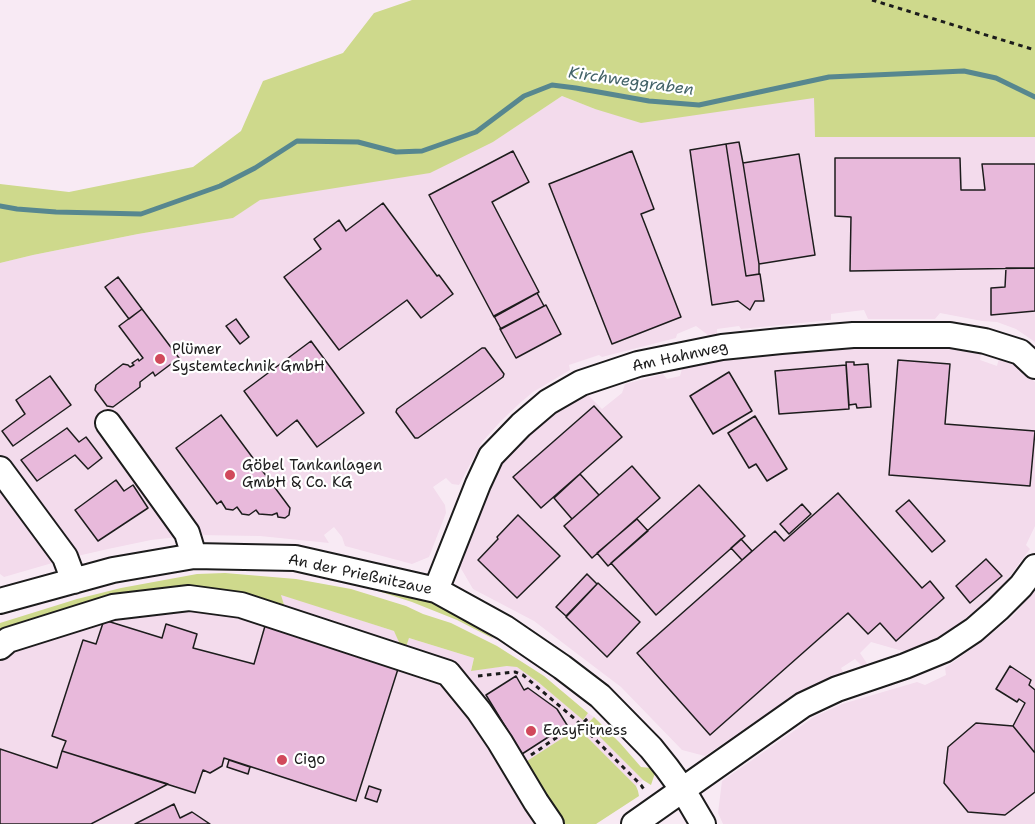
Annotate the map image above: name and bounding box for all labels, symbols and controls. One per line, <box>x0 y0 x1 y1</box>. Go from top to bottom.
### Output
water label: Kirchweggraben <box>567 64 695 100</box>
street label: Am Hahnweg <box>630 338 730 376</box>
place label: Plümer Systemtechnik GmbH <box>172 341 325 376</box>
marker: Plümer Systemtechnik GmbH <box>153 352 167 366</box>
place label: Göbel Tankanlagen GmbH & Co. KG <box>242 457 382 492</box>
marker: Göbel Tankanlagen GmbH & Co. KG <box>223 468 237 482</box>
street label: An der Prießnitzaue <box>286 551 434 599</box>
place label: EasyFitness <box>543 722 627 740</box>
marker: EasyFitness <box>524 724 538 738</box>
place label: Cigo <box>294 751 325 769</box>
marker: Cigo <box>275 753 289 767</box>

